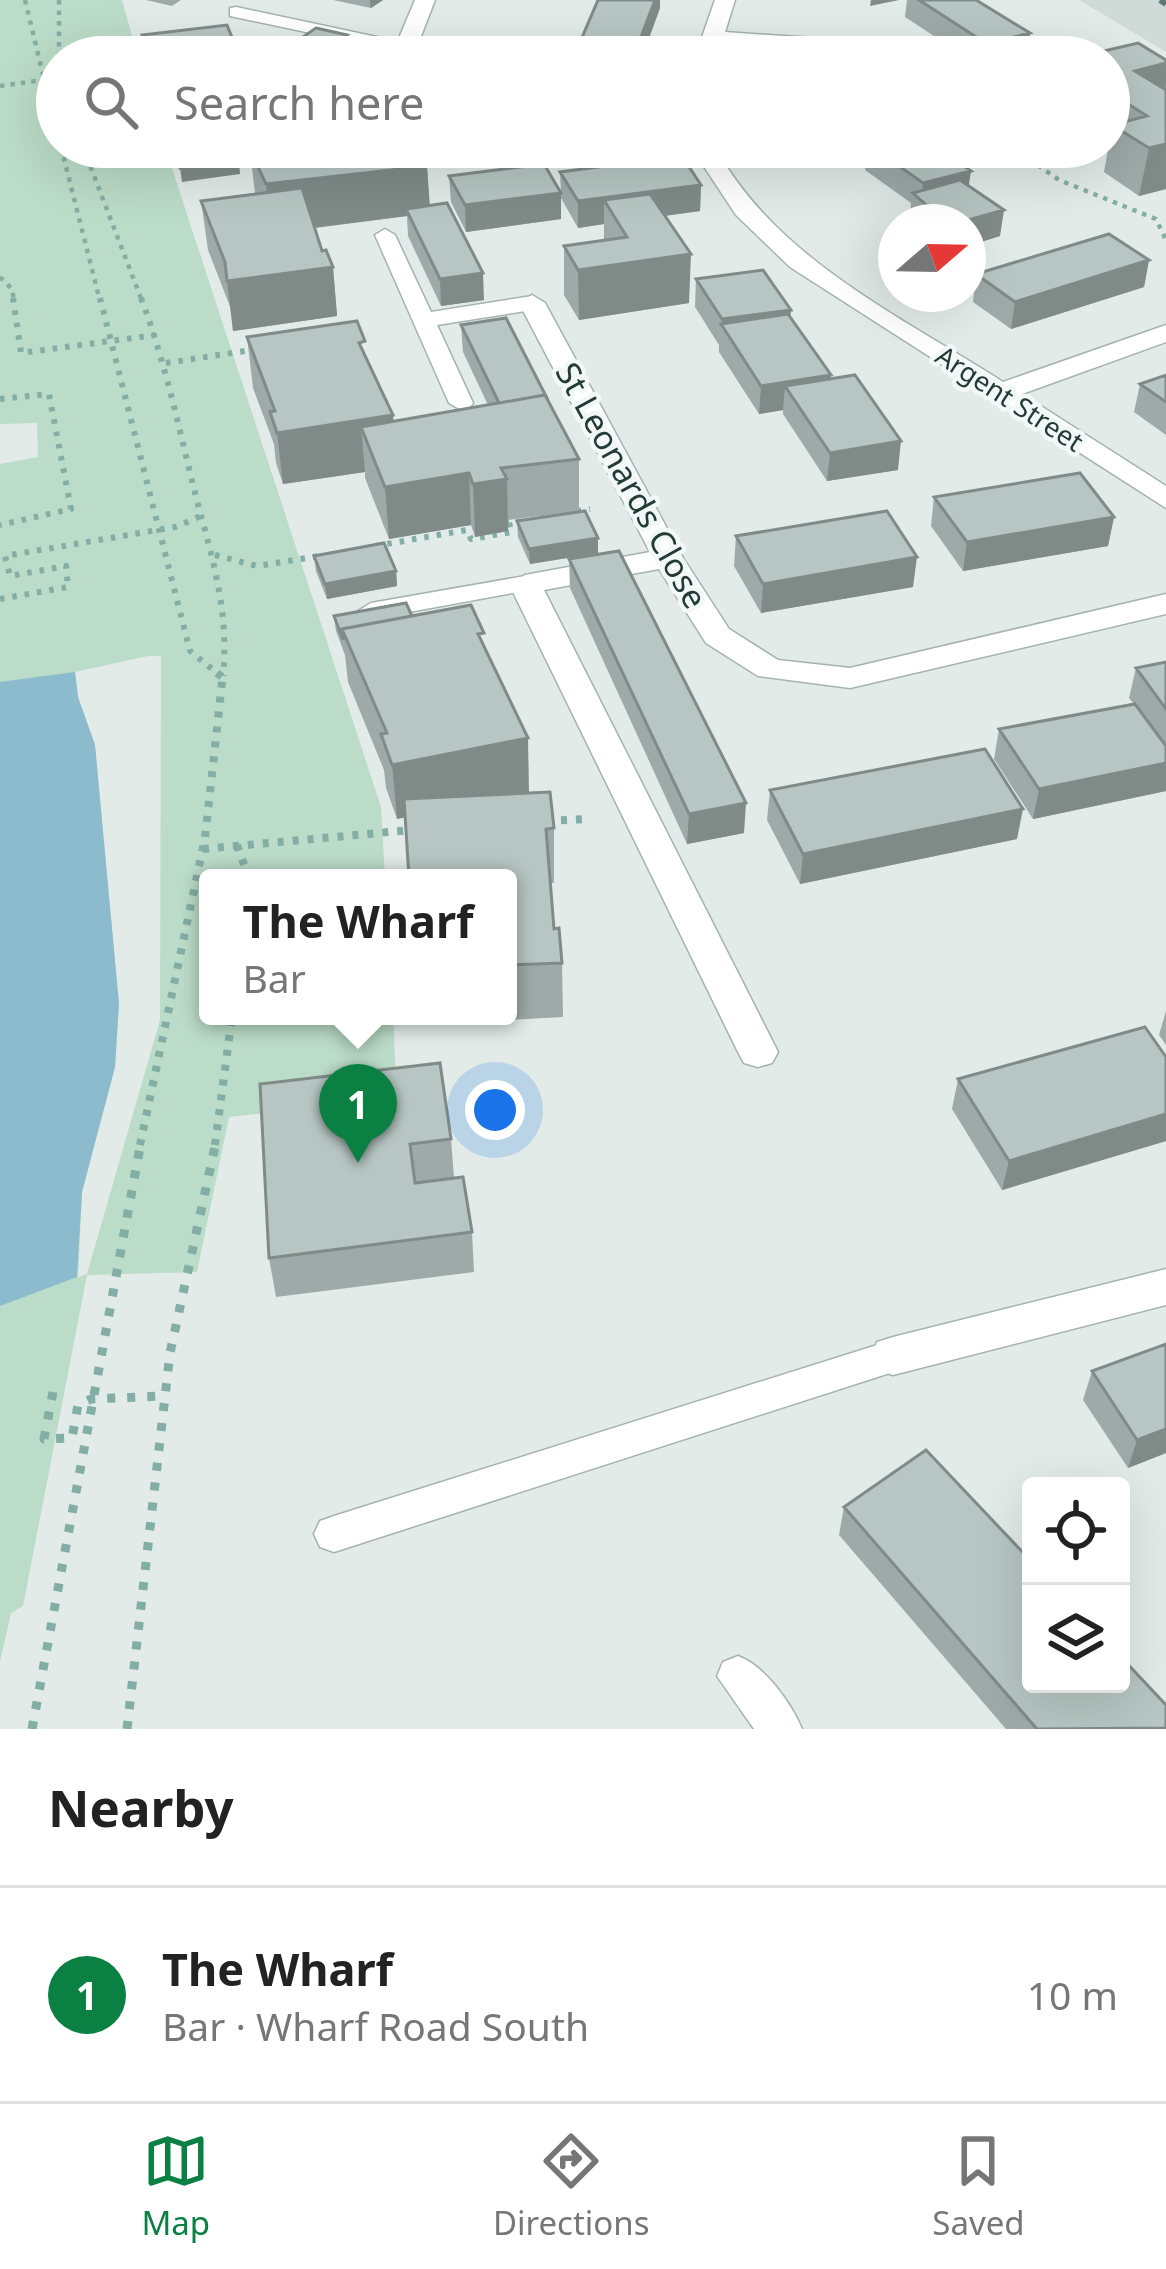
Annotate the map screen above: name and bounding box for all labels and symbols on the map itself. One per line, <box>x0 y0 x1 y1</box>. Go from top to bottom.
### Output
north arrow <box>878 204 986 312</box>
street label: Argent Street <box>929 337 1091 460</box>
street label: St Leonards Close <box>546 354 718 616</box>
pin: 1 <box>319 1064 397 1163</box>
your location <box>465 1080 525 1140</box>

